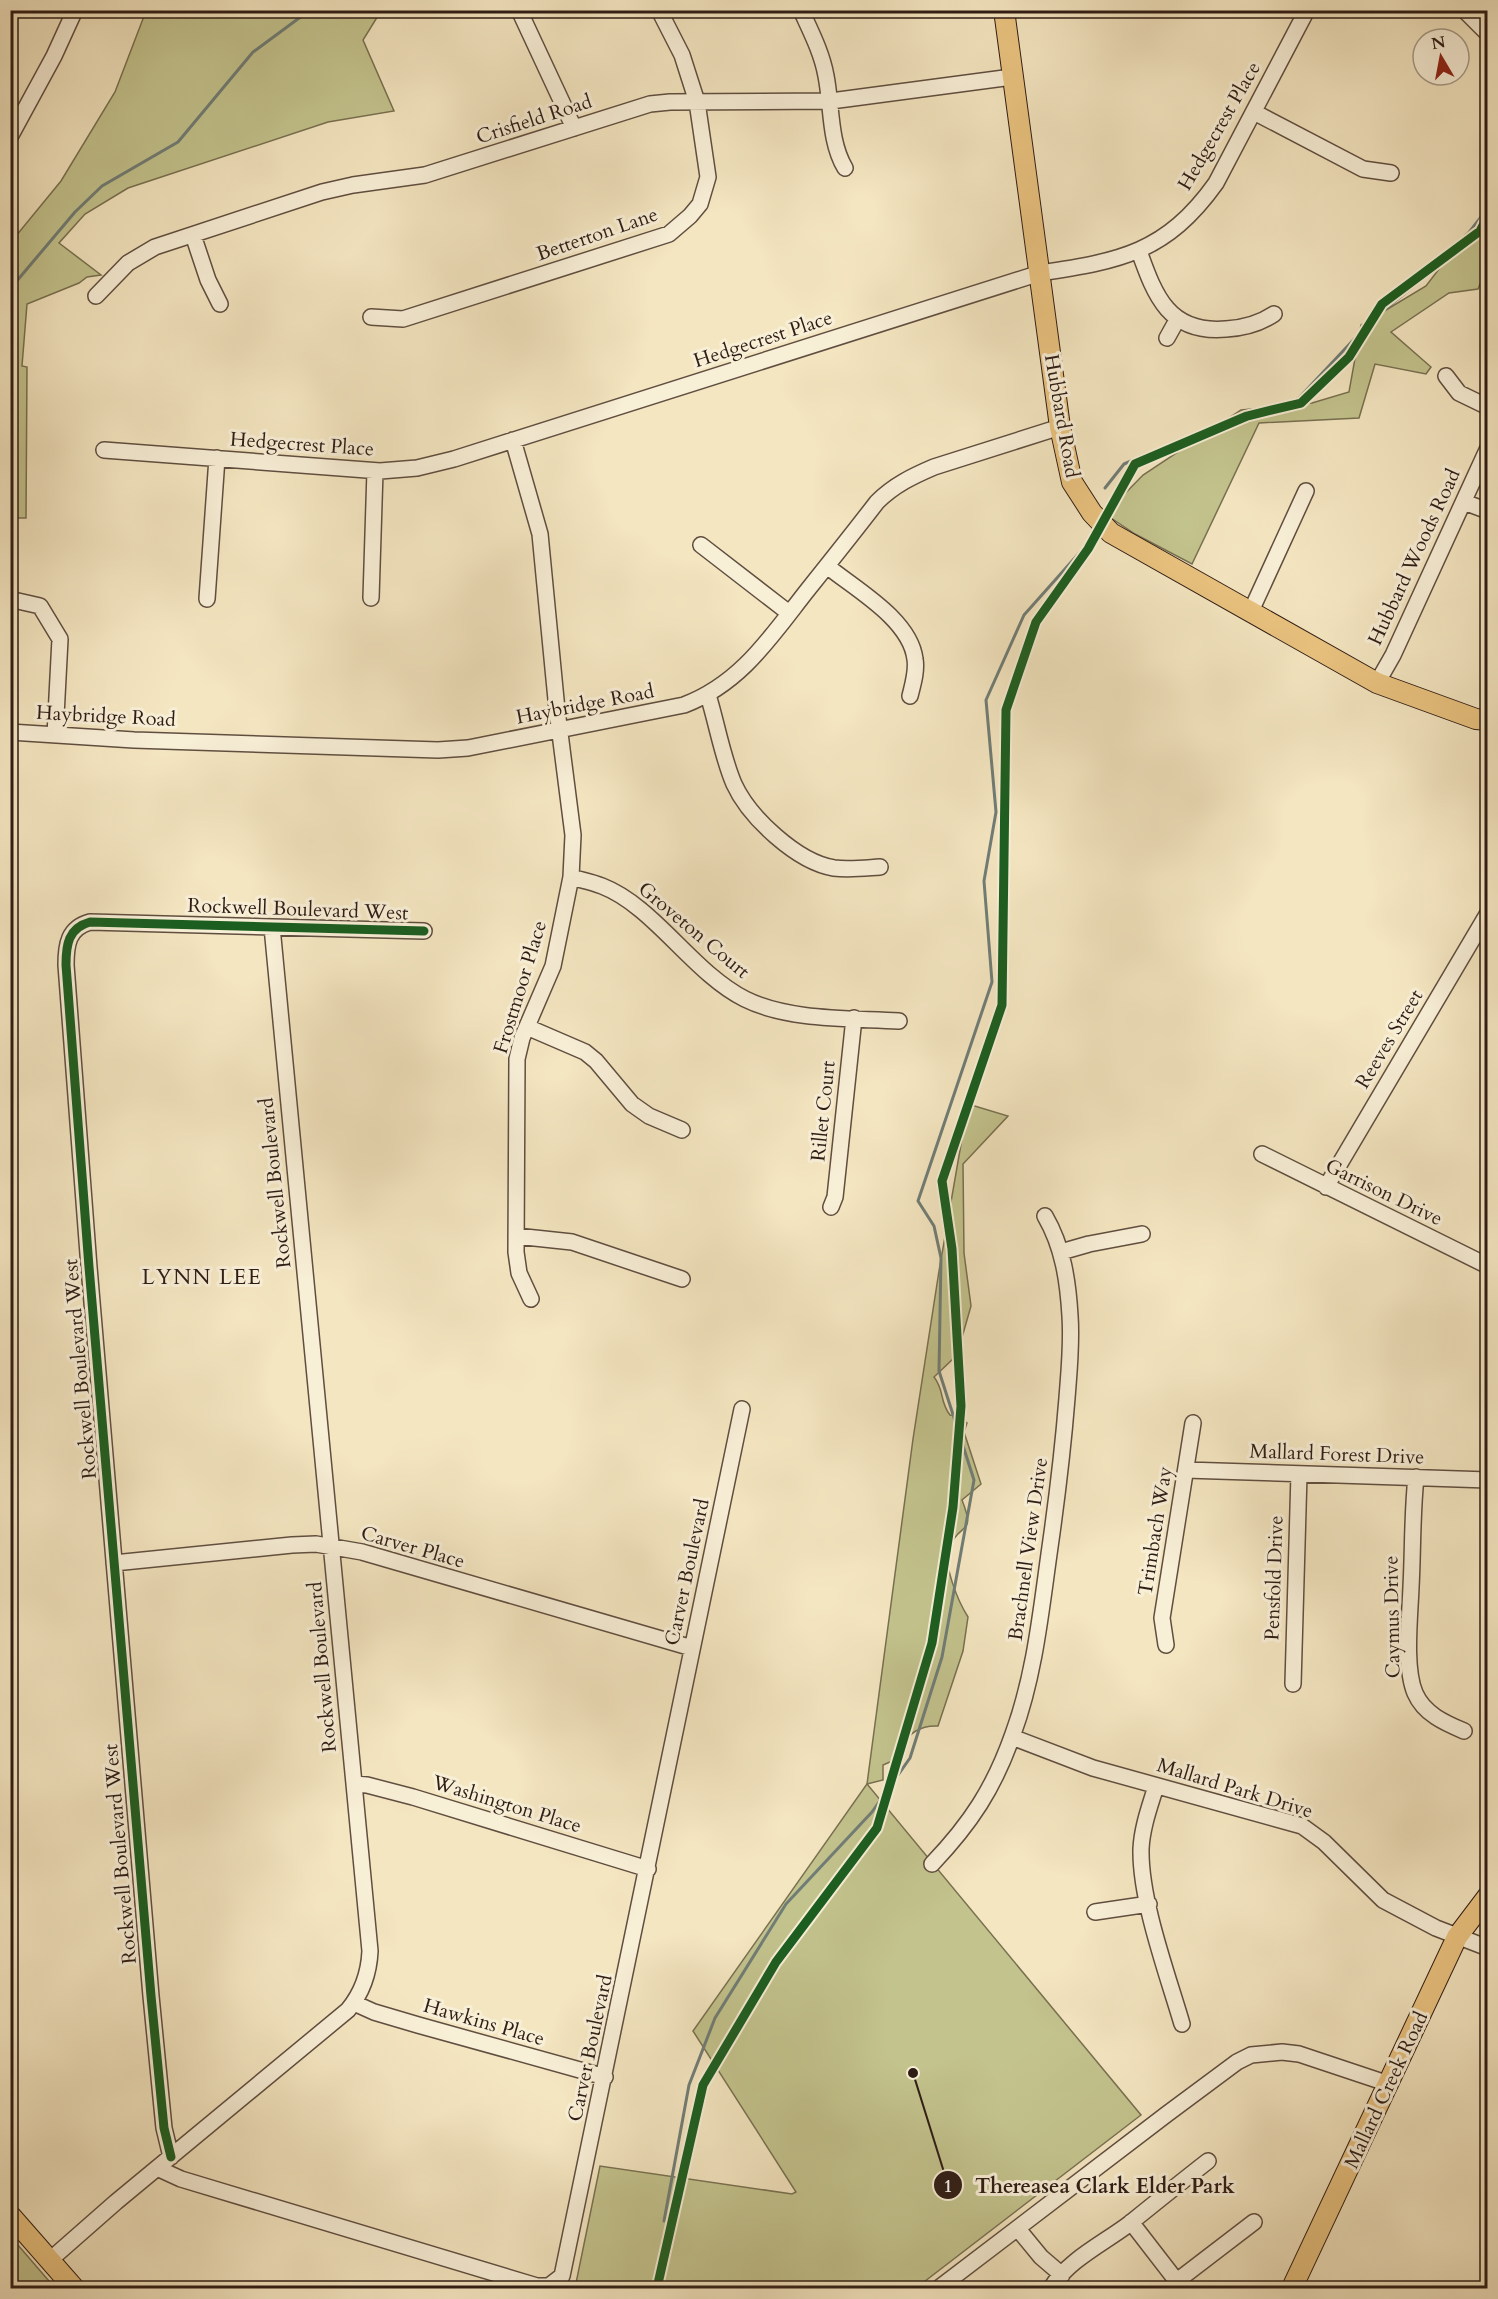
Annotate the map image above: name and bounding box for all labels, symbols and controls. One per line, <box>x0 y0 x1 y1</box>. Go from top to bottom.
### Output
north arrow <box>1411 27 1471 87</box>
text: N <box>1430 31 1447 55</box>
street label: Hedgecrest Place <box>1171 57 1267 195</box>
street label: Crisfield Road <box>473 87 596 150</box>
street label: Betterton Lane <box>533 201 661 267</box>
street label: Hedgecrest Place <box>690 304 836 374</box>
street label: Hubbard Road <box>1038 352 1086 480</box>
street label: Hedgecrest Place <box>229 425 375 463</box>
street label: Hubbard Woods Road <box>1361 464 1467 649</box>
street label: Haybridge Road <box>514 677 657 731</box>
street label: Haybridge Road <box>35 699 177 733</box>
street label: Groveton Court <box>633 875 756 985</box>
street label: Rockwell Boulevard West <box>187 892 410 926</box>
street label: Frostmoor Place <box>487 917 553 1057</box>
street label: Reeves Street <box>1349 984 1430 1094</box>
street label: Rillet Court <box>804 1059 842 1163</box>
street label: Rockwell Boulevard <box>253 1096 297 1270</box>
street label: Garrison Drive <box>1321 1152 1447 1232</box>
street label: Rockwell Boulevard West <box>57 1257 103 1480</box>
district label: LYNN LEE <box>142 1263 262 1292</box>
street label: Mallard Forest Drive <box>1249 1437 1425 1471</box>
street label: Brachnell View Drive <box>1002 1456 1054 1642</box>
street label: Trimbach Way <box>1131 1464 1179 1598</box>
street label: Carver Boulevard <box>658 1496 716 1648</box>
street label: Pensfold Drive <box>1258 1515 1290 1641</box>
street label: Carver Place <box>358 1519 468 1575</box>
street label: Caymus Drive <box>1377 1555 1407 1679</box>
street label: Rockwell Boulevard <box>301 1580 343 1754</box>
street label: Rockwell Boulevard West <box>97 1742 143 1965</box>
street label: Mallard Park Drive <box>1154 1751 1316 1825</box>
street label: Washington Place <box>428 1768 585 1839</box>
street label: Carver Boulevard <box>561 1972 619 2124</box>
street label: Hawkins Place <box>420 1992 548 2052</box>
street label: Mallard Creek Road <box>1338 2007 1434 2173</box>
callout: Thereasea Clark Elder Park <box>933 2166 1247 2205</box>
text: Thereasea Clark Elder Park <box>975 2172 1235 2201</box>
text: 1 <box>943 2174 953 2199</box>

